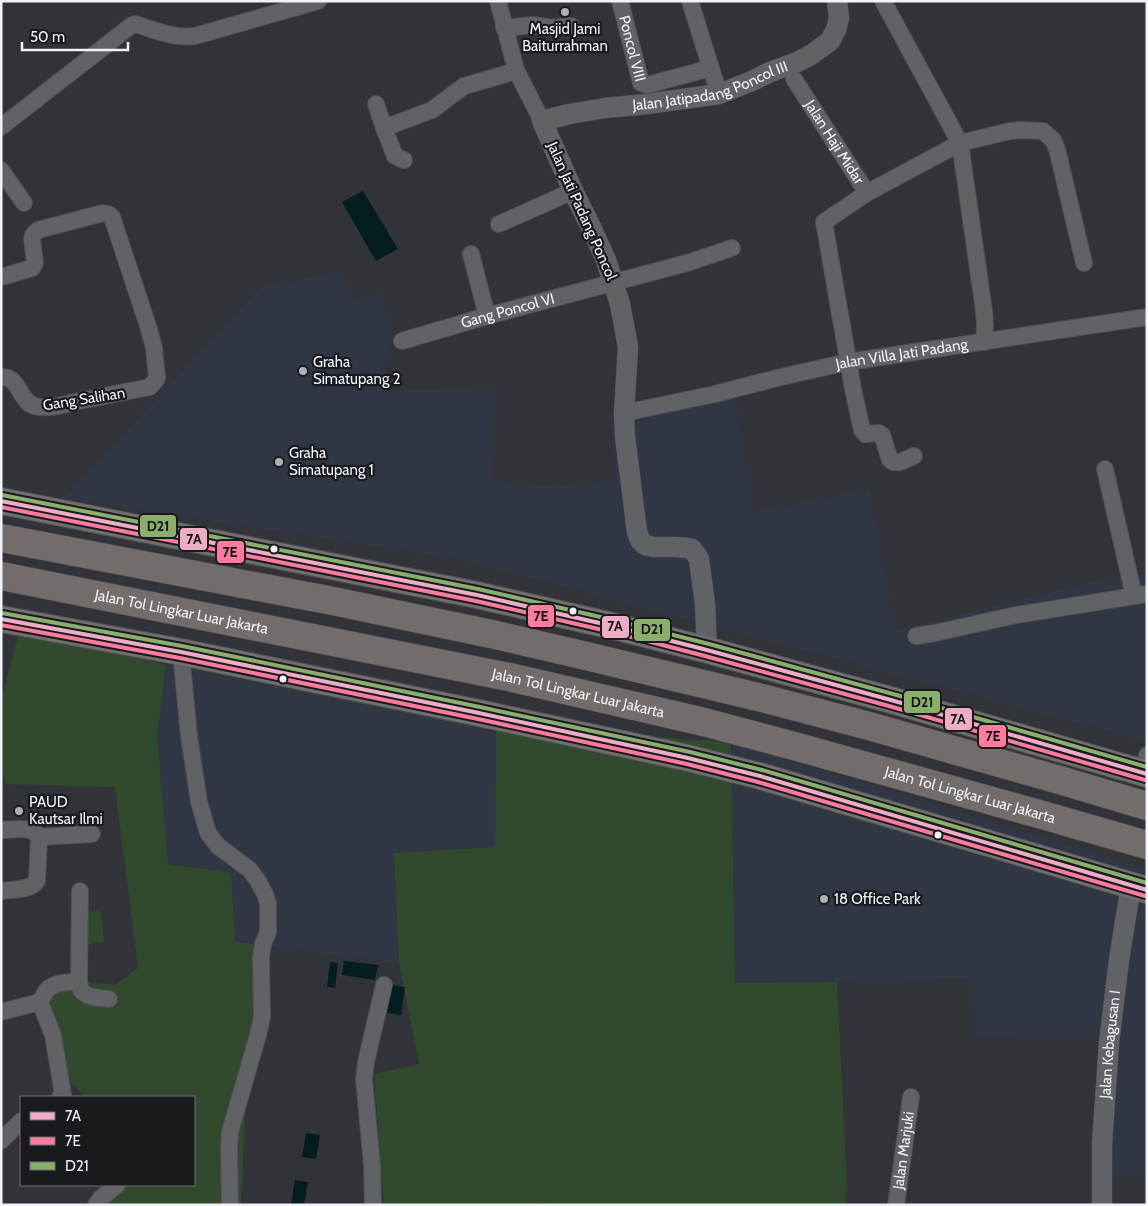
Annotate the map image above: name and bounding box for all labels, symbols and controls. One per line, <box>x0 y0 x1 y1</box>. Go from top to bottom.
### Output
marker: Masjid Jami Baiturrahman <box>559 6 571 18</box>
street label: Poncol VIII <box>615 14 649 83</box>
scale bar <box>22 20 129 52</box>
place label: Masjid Jami Baiturrahman <box>522 20 608 55</box>
text: 50 m <box>30 28 65 46</box>
street label: Jalan Jatipadang Poncol III <box>631 57 790 114</box>
street label: Jalan Haji Midar <box>800 96 868 188</box>
street label: Jalan Jati Padang Poncol <box>543 138 621 283</box>
street label: Gang Poncol VI <box>459 289 557 332</box>
street label: Jalan Villa Jati Padang <box>833 335 969 374</box>
place label: Graha Simatupang 2 <box>313 353 401 388</box>
marker: Graha Simatupang 2 <box>297 365 309 377</box>
street label: Gang Salihan <box>42 384 126 414</box>
place label: Graha Simatupang 1 <box>289 444 374 479</box>
marker: Graha Simatupang 1 <box>273 456 285 468</box>
line badge: D21 <box>139 514 177 538</box>
text: D21 <box>147 517 169 535</box>
line badge: 7A <box>179 527 208 551</box>
text: 7A <box>186 530 202 548</box>
line badge: 7E <box>216 540 245 564</box>
text: 7E <box>222 543 238 561</box>
unlabelled marker <box>269 544 279 554</box>
street label: Jalan Tol Lingkar Luar Jakarta <box>92 586 270 638</box>
line badge: 7E <box>527 604 555 628</box>
unlabelled marker <box>568 606 578 616</box>
text: 7E <box>533 607 549 625</box>
line badge: 7A <box>601 615 630 639</box>
text: 7A <box>607 617 623 635</box>
line badge: D21 <box>633 618 671 642</box>
text: D21 <box>641 620 663 638</box>
street label: Jalan Tol Lingkar Luar Jakarta <box>489 665 667 722</box>
unlabelled marker <box>278 674 288 684</box>
line badge: D21 <box>903 690 941 714</box>
text: D21 <box>911 693 933 711</box>
line badge: 7A <box>944 707 973 731</box>
text: 7A <box>950 710 966 728</box>
line badge: 7E <box>978 724 1007 748</box>
text: 7E <box>985 727 1001 745</box>
street label: Jalan Tol Lingkar Luar Jakarta <box>882 762 1058 827</box>
place label: PAUD Kautsar Ilmi <box>29 793 103 828</box>
marker: PAUD Kautsar Ilmi <box>13 805 25 817</box>
unlabelled marker <box>933 830 943 840</box>
place label: 18 Office Park <box>834 890 921 908</box>
marker: 18 Office Park <box>818 893 830 905</box>
street label: Jalan Kebagusan I <box>1096 989 1124 1100</box>
legend <box>20 1096 195 1186</box>
text: 7A <box>65 1107 82 1125</box>
street label: Jalan Marjuki <box>889 1110 918 1192</box>
text: 7E <box>65 1132 81 1150</box>
text: D21 <box>65 1157 89 1175</box>

